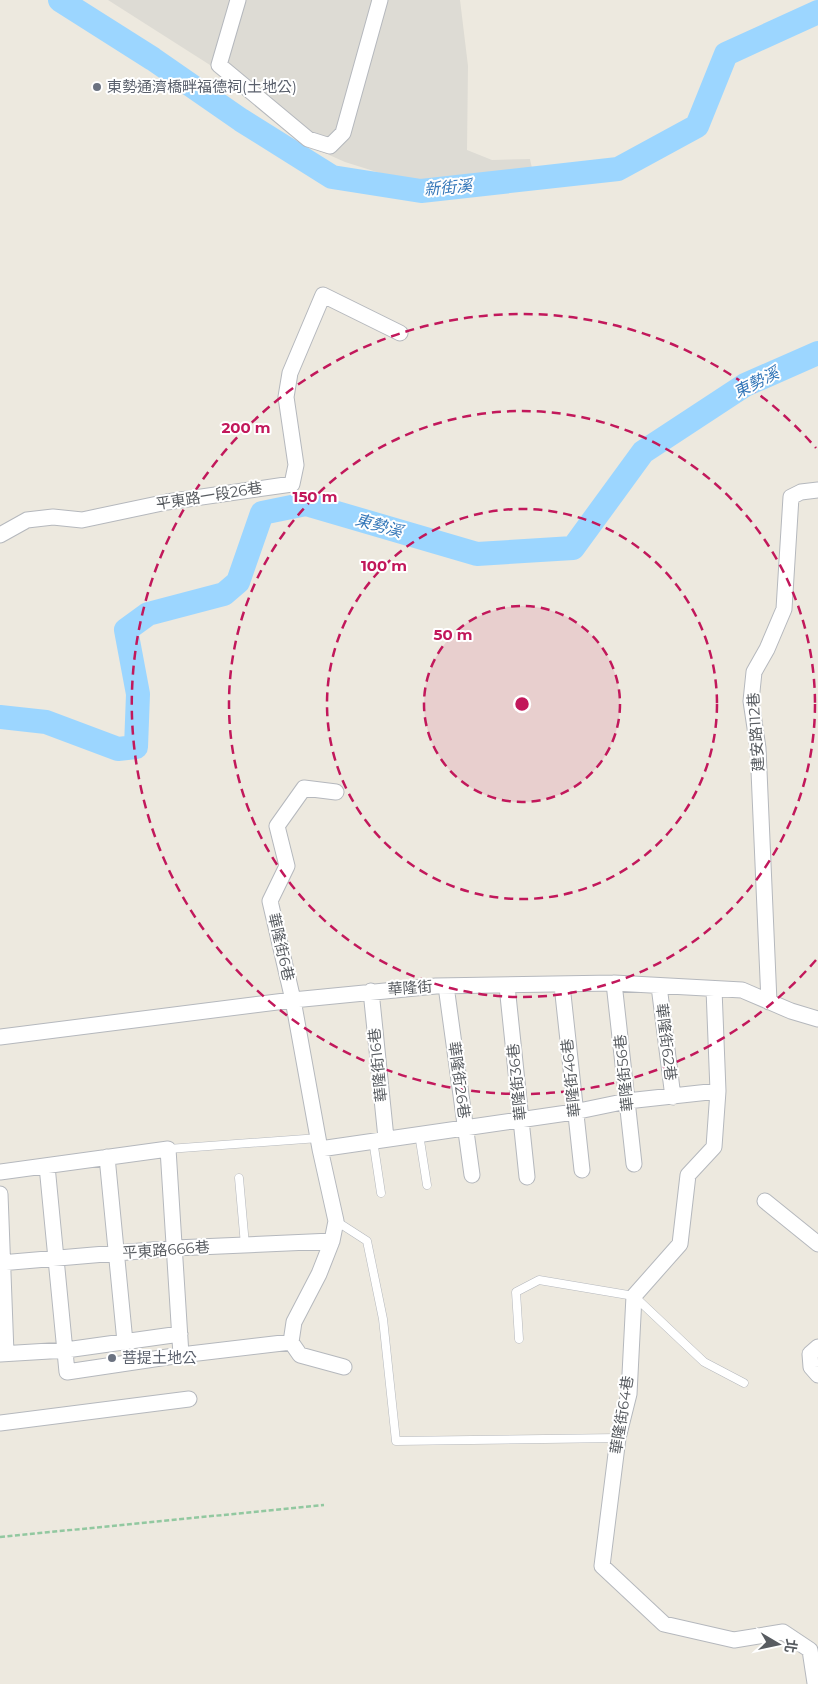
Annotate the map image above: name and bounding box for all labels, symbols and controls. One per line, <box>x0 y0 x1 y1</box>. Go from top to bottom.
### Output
place label: 東勢通濟橋畔福德祠(土地公) <box>107 77 297 96</box>
marker: 東勢通濟橋畔福德祠(土地公) <box>91 81 103 93</box>
water label: 新街溪 <box>423 176 475 199</box>
water label: 東勢溪 <box>731 362 784 402</box>
text: 200 m <box>221 418 271 437</box>
street label: 平東路一段26巷 <box>154 478 264 513</box>
text: 150 m <box>293 487 337 506</box>
water label: 東勢溪 <box>353 510 406 542</box>
text: 100 m <box>361 556 407 575</box>
text: 50 m <box>433 625 473 644</box>
street label: 建安路112巷 <box>743 692 768 772</box>
centre of rings <box>513 695 531 713</box>
street label: 華隆街6巷 <box>264 911 299 983</box>
street label: 華隆街 <box>387 976 433 999</box>
street label: 華隆街62巷 <box>652 1002 681 1082</box>
street label: 華隆街16巷 <box>364 1027 391 1103</box>
street label: 華隆街56巷 <box>610 1033 637 1113</box>
street label: 華隆街46巷 <box>557 1038 584 1118</box>
street label: 華隆街26巷 <box>445 1040 474 1120</box>
street label: 華隆街36巷 <box>503 1042 530 1122</box>
street label: 平東路666巷 <box>122 1237 210 1262</box>
place label: 菩提土地公 <box>122 1348 197 1367</box>
marker: 菩提土地公 <box>106 1352 118 1364</box>
street label: 華隆街64巷 <box>606 1374 637 1455</box>
north arrow <box>753 1619 803 1669</box>
text: 北 <box>781 1638 801 1654</box>

